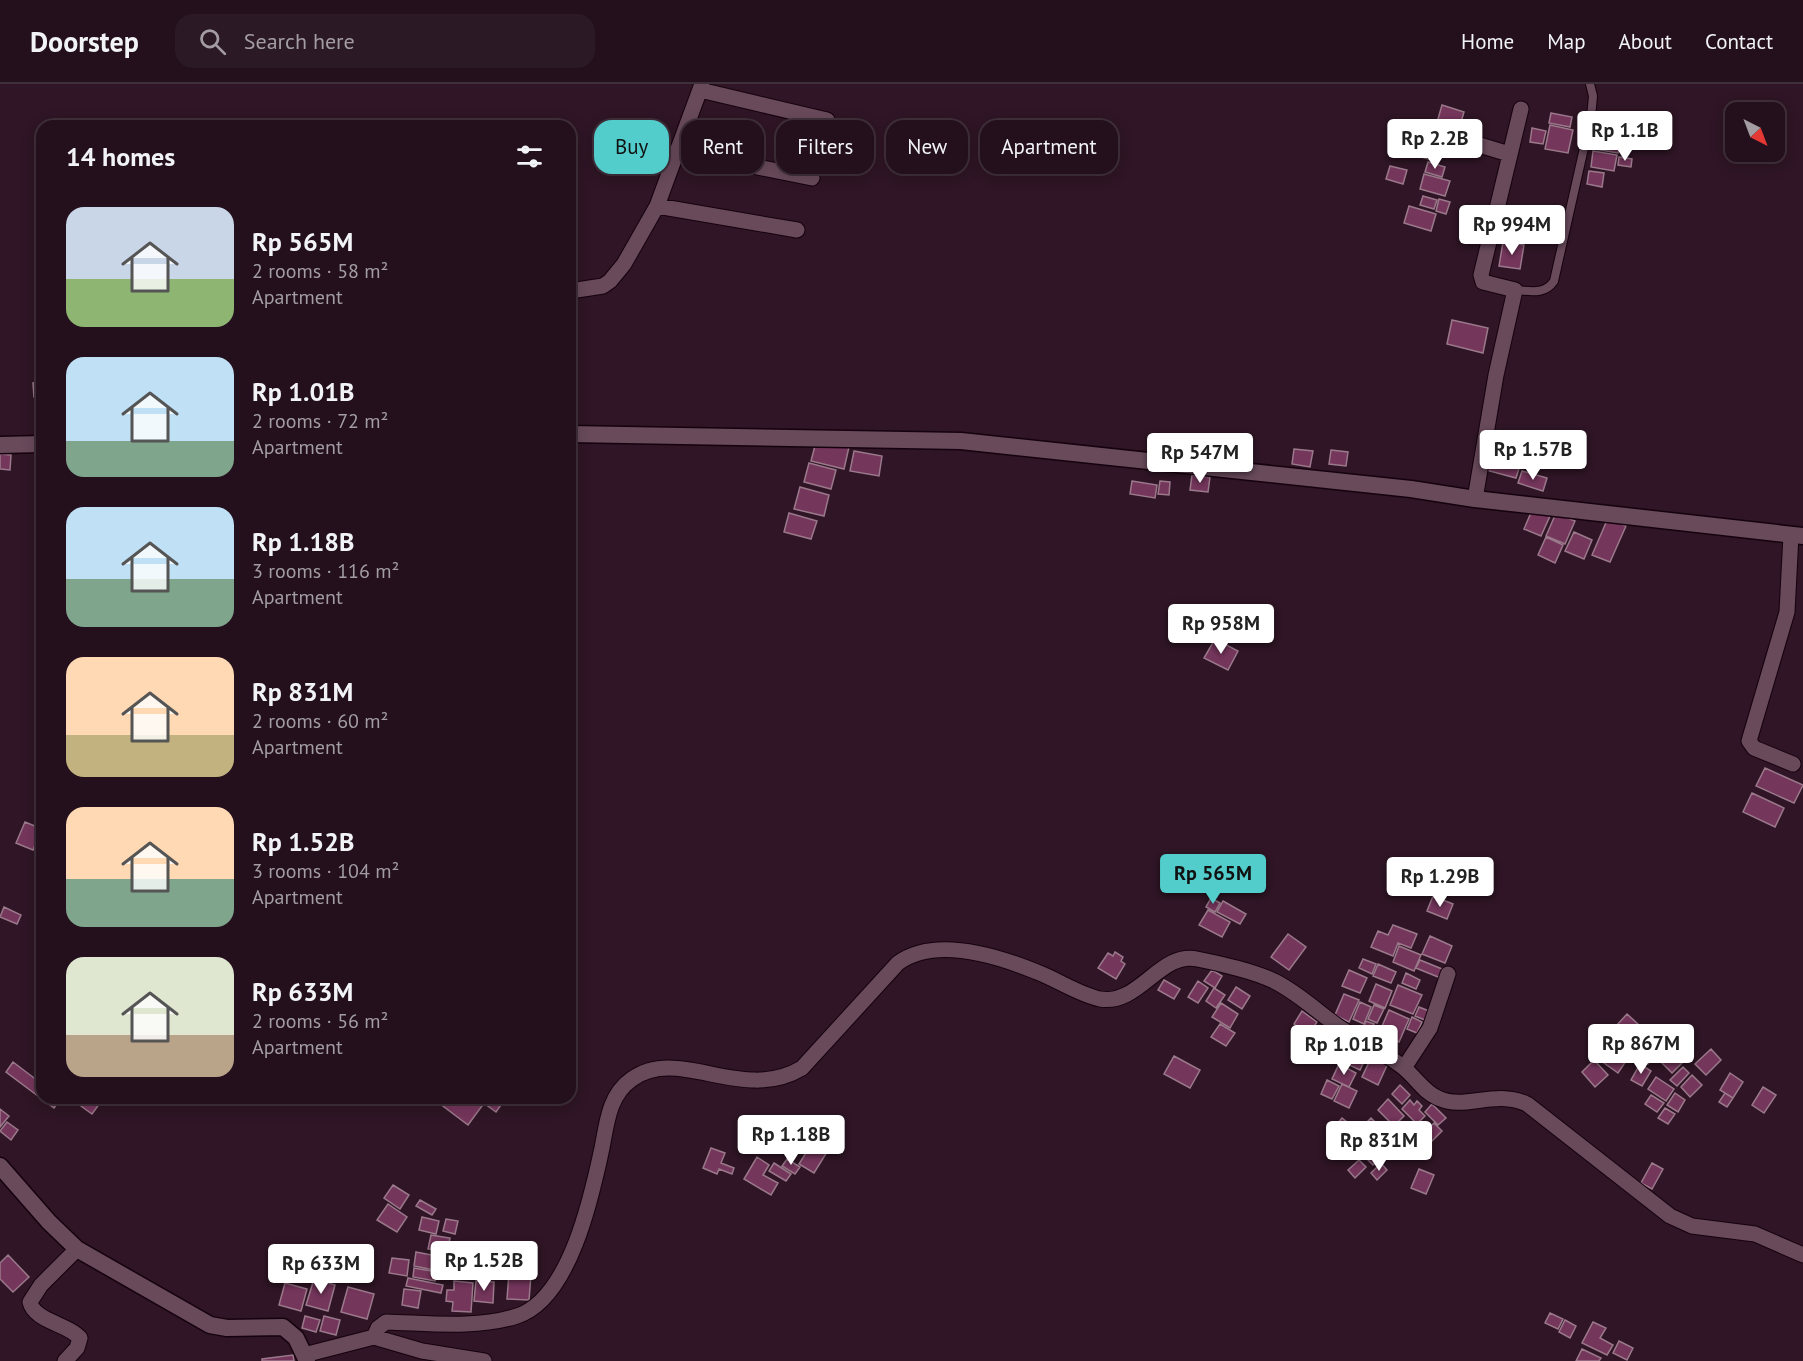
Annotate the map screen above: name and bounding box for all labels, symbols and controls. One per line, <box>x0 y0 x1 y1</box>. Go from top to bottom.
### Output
search box <box>175 14 595 68</box>
text: Doorstep <box>30 23 139 60</box>
icon: search <box>196 25 229 58</box>
text: Search here <box>244 27 355 55</box>
text: Home <box>1461 28 1514 55</box>
text: Map <box>1547 28 1586 55</box>
text: About <box>1619 28 1672 55</box>
text: Contact <box>1705 28 1773 55</box>
north arrow <box>1725 102 1785 162</box>
map controls <box>1725 102 1785 162</box>
pin: Rp 1.1B <box>1570 111 1680 162</box>
text: Rp 1.1B <box>1591 117 1659 143</box>
pin: Rp 2.2B <box>1380 119 1490 170</box>
chip: Buy <box>594 120 669 174</box>
chip: Rent <box>681 120 764 174</box>
chip: Filters <box>776 120 874 174</box>
chip: New <box>886 120 968 174</box>
chip: Apartment <box>980 120 1118 174</box>
text: Rp 2.2B <box>1401 125 1469 151</box>
text: 14 homes <box>66 140 175 173</box>
icon: filters <box>513 140 546 173</box>
pin: Rp 994M <box>1457 205 1567 256</box>
text: Rp 994M <box>1473 211 1551 237</box>
text: Rp 565M <box>252 225 353 258</box>
icon: home <box>114 231 186 303</box>
text: 2 rooms · 58 m² <box>252 258 388 284</box>
text: Apartment <box>252 284 343 310</box>
text: Rp 1.01B <box>252 375 354 408</box>
icon: home <box>114 381 186 453</box>
text: 2 rooms · 72 m² <box>252 408 388 434</box>
pin: Rp 1.57B <box>1471 430 1595 481</box>
pin: Rp 547M <box>1145 433 1255 484</box>
text: Apartment <box>252 434 343 460</box>
text: Rp 1.57B <box>1494 436 1572 462</box>
text: Rp 547M <box>1161 439 1239 465</box>
text: Rp 1.18B <box>252 525 354 558</box>
icon: home <box>114 531 186 603</box>
text: 3 rooms · 116 m² <box>252 558 399 584</box>
text: Apartment <box>252 584 343 610</box>
pin: Rp 958M <box>1166 604 1276 655</box>
text: Rp 958M <box>1182 610 1260 636</box>
text: Rp 831M <box>252 675 353 708</box>
icon: home <box>114 681 186 753</box>
text: 2 rooms · 60 m² <box>252 708 388 734</box>
text: Apartment <box>252 734 343 760</box>
text: Rp 1.52B <box>252 825 354 858</box>
icon: home <box>114 831 186 903</box>
pin: Rp 565M <box>1158 854 1268 905</box>
pin: Rp 1.29B <box>1378 857 1502 908</box>
text: 3 rooms · 104 m² <box>252 858 399 884</box>
text: Rp 565M <box>1174 860 1252 886</box>
text: Rp 1.29B <box>1401 863 1479 889</box>
text: Apartment <box>252 884 343 910</box>
text: Rp 633M <box>252 975 353 1008</box>
icon: home <box>114 981 186 1053</box>
text: 2 rooms · 56 m² <box>252 1008 388 1034</box>
pin: Rp 867M <box>1586 1024 1696 1075</box>
pin: Rp 1.01B <box>1282 1025 1406 1076</box>
text: Rp 867M <box>1602 1030 1680 1056</box>
text: Rp 1.01B <box>1305 1031 1383 1057</box>
text: Apartment <box>252 1034 343 1060</box>
pin: Rp 1.18B <box>729 1115 853 1166</box>
text: Rp 1.18B <box>752 1121 830 1147</box>
pin: Rp 831M <box>1324 1121 1434 1172</box>
text: Rp 831M <box>1340 1127 1418 1153</box>
pin: Rp 1.52B <box>422 1241 546 1292</box>
pin: Rp 633M <box>266 1244 376 1295</box>
text: Rp 1.52B <box>445 1247 523 1273</box>
text: Rp 633M <box>282 1250 360 1276</box>

